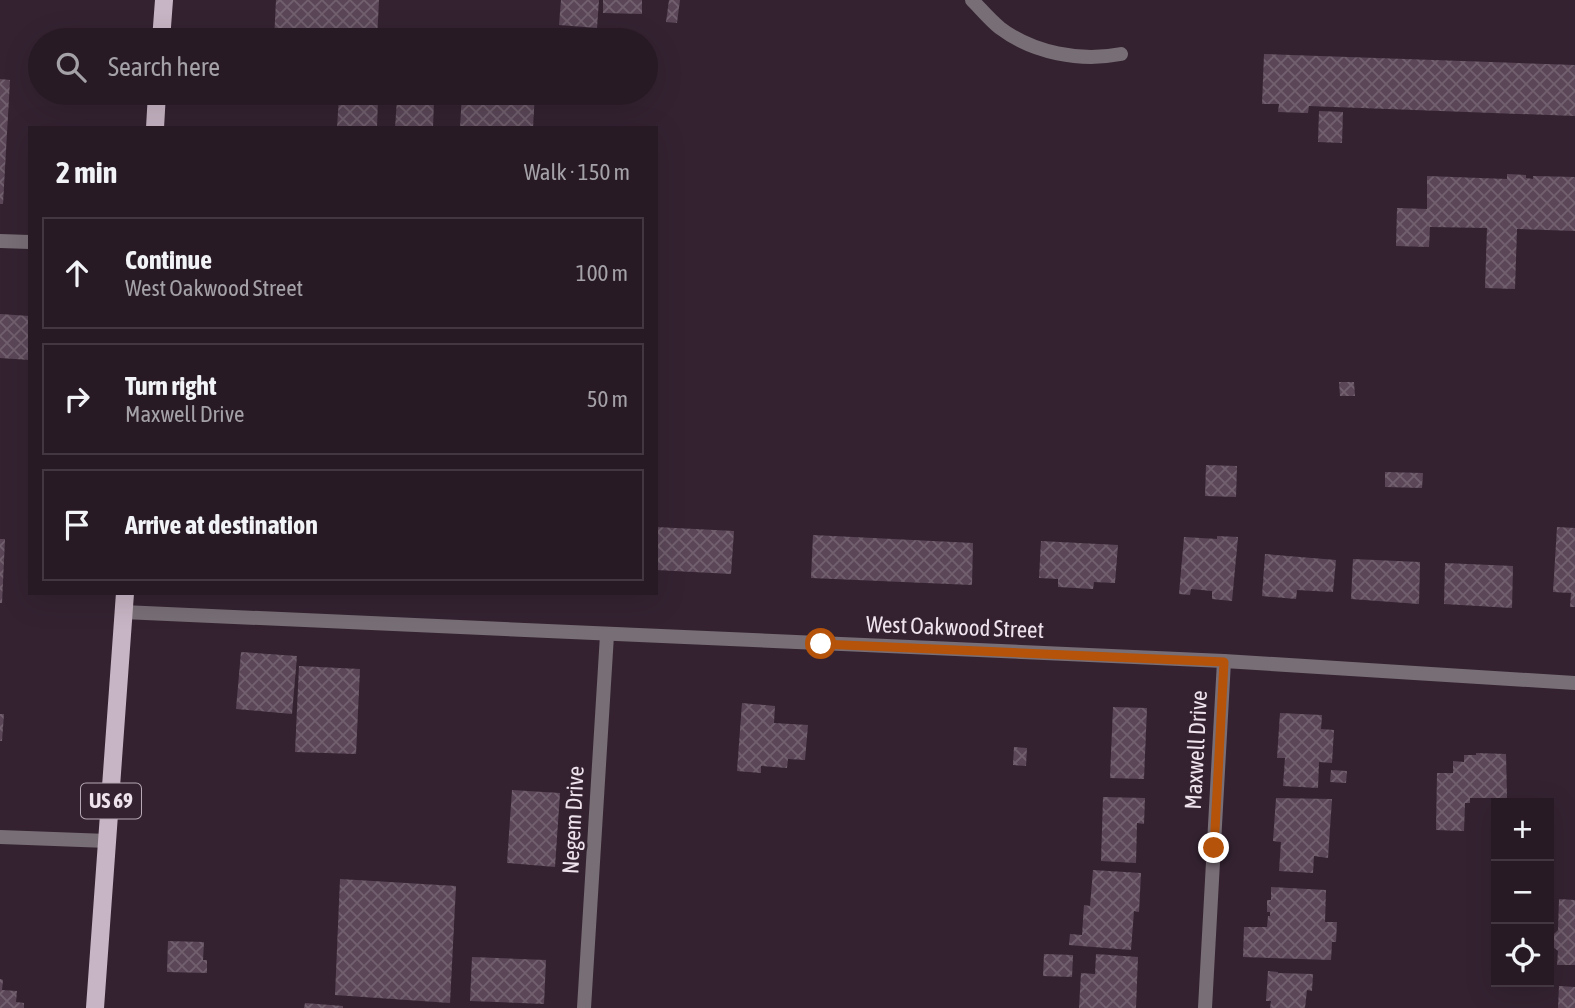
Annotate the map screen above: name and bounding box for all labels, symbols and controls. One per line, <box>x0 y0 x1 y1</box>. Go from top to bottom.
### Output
search box <box>28 28 658 105</box>
icon: search <box>52 48 90 86</box>
text: Search here <box>108 52 220 82</box>
text: 2 min <box>56 155 117 189</box>
text: Walk · 150 m <box>524 159 630 185</box>
text: Continue <box>125 245 212 275</box>
icon: ahead <box>58 254 96 292</box>
text: 100 m <box>576 260 628 286</box>
text: West Oakwood Street <box>125 275 303 301</box>
text: Turn right <box>125 371 216 401</box>
icon: right <box>58 380 96 418</box>
text: 50 m <box>587 386 628 412</box>
text: Maxwell Drive <box>125 401 244 427</box>
icon: arrive <box>58 506 96 544</box>
text: Arrive at destination <box>125 510 318 540</box>
street label: West Oakwood Street <box>865 611 1045 643</box>
route start <box>805 628 836 659</box>
street label: Maxwell Drive <box>1180 690 1212 810</box>
street label: Negem Drive <box>557 765 589 875</box>
road number: US 69 <box>81 784 141 818</box>
map controls <box>1491 798 1554 987</box>
button: + <box>1491 798 1554 861</box>
route end <box>1198 832 1229 863</box>
button: − <box>1491 861 1554 924</box>
button: locate <box>1491 924 1554 987</box>

